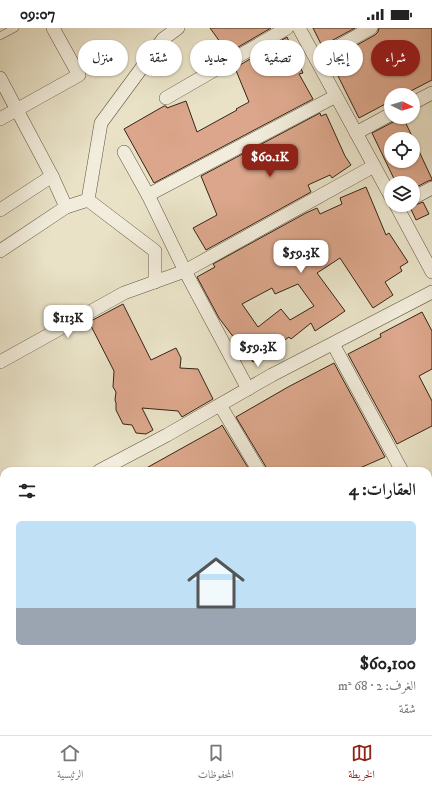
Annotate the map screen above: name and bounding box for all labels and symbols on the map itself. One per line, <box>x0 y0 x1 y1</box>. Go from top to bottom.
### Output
north arrow <box>384 88 420 124</box>
pin: $60.1K <box>237 144 303 178</box>
pin: $59.3K <box>268 240 334 274</box>
pin: $113K <box>40 305 96 339</box>
pin: $59.3K <box>225 334 291 368</box>

